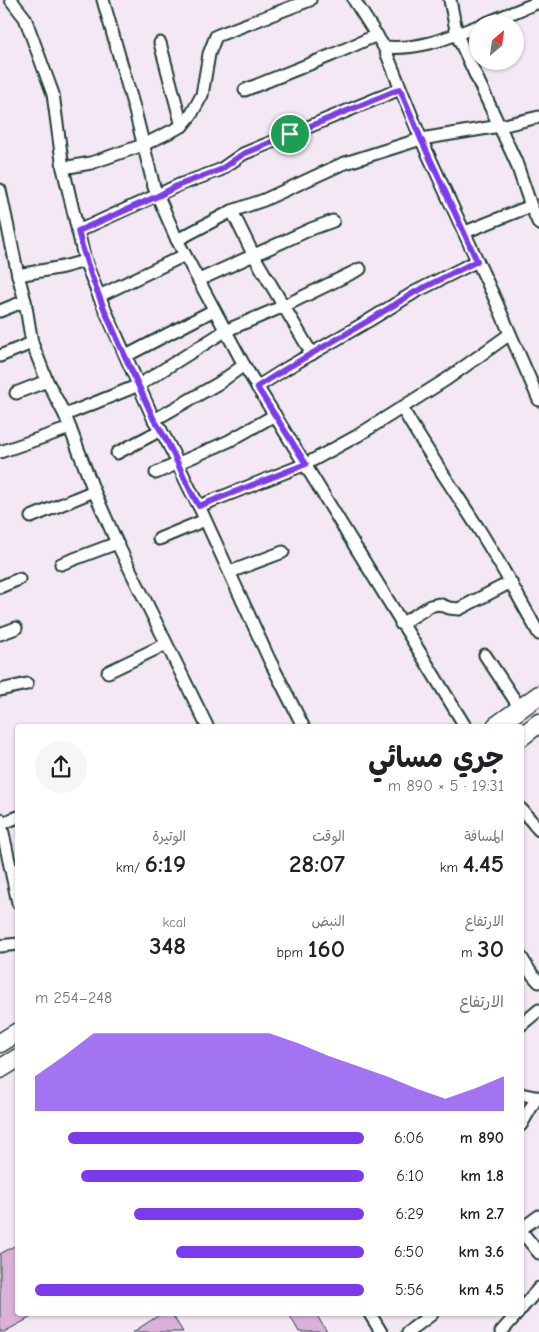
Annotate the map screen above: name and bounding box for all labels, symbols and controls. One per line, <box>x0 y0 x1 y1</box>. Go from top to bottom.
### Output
north arrow <box>469 15 524 70</box>
map controls <box>469 15 524 70</box>
pin <box>269 113 311 155</box>
icon: arrive <box>276 120 304 148</box>
button: share <box>35 741 87 793</box>
text: جري مسائي <box>368 742 504 774</box>
text: 19:31 · 5 × 890 m <box>388 777 504 795</box>
text: الوتيرة <box>152 828 186 845</box>
text: الوقت <box>312 828 345 845</box>
text: المسافة <box>464 828 504 845</box>
text: 6:19 <box>145 849 186 878</box>
text: 28:07 <box>289 849 345 878</box>
text: 4.45 <box>463 849 504 878</box>
text: /km <box>116 859 145 876</box>
text: km <box>440 859 463 876</box>
text: النبض <box>312 913 345 930</box>
text: الارتفاع <box>465 913 504 930</box>
text: kcal <box>162 914 186 931</box>
text: 348 <box>149 931 186 960</box>
text: 160 <box>308 934 345 963</box>
text: 30 <box>477 934 504 963</box>
text: bpm <box>277 944 308 961</box>
text: m <box>461 944 477 961</box>
text: 248–254 m <box>35 989 112 1007</box>
text: الارتفاع <box>459 993 504 1011</box>
text: 6:06 <box>394 1129 424 1147</box>
text: 890 m <box>460 1129 504 1147</box>
text: 6:10 <box>396 1167 424 1185</box>
text: 1.8 km <box>460 1167 504 1185</box>
text: 6:29 <box>396 1205 424 1223</box>
text: 2.7 km <box>460 1205 504 1223</box>
text: 6:50 <box>394 1243 424 1261</box>
text: 3.6 km <box>459 1243 504 1261</box>
text: 5:56 <box>395 1281 424 1299</box>
text: 4.5 km <box>459 1281 504 1299</box>

